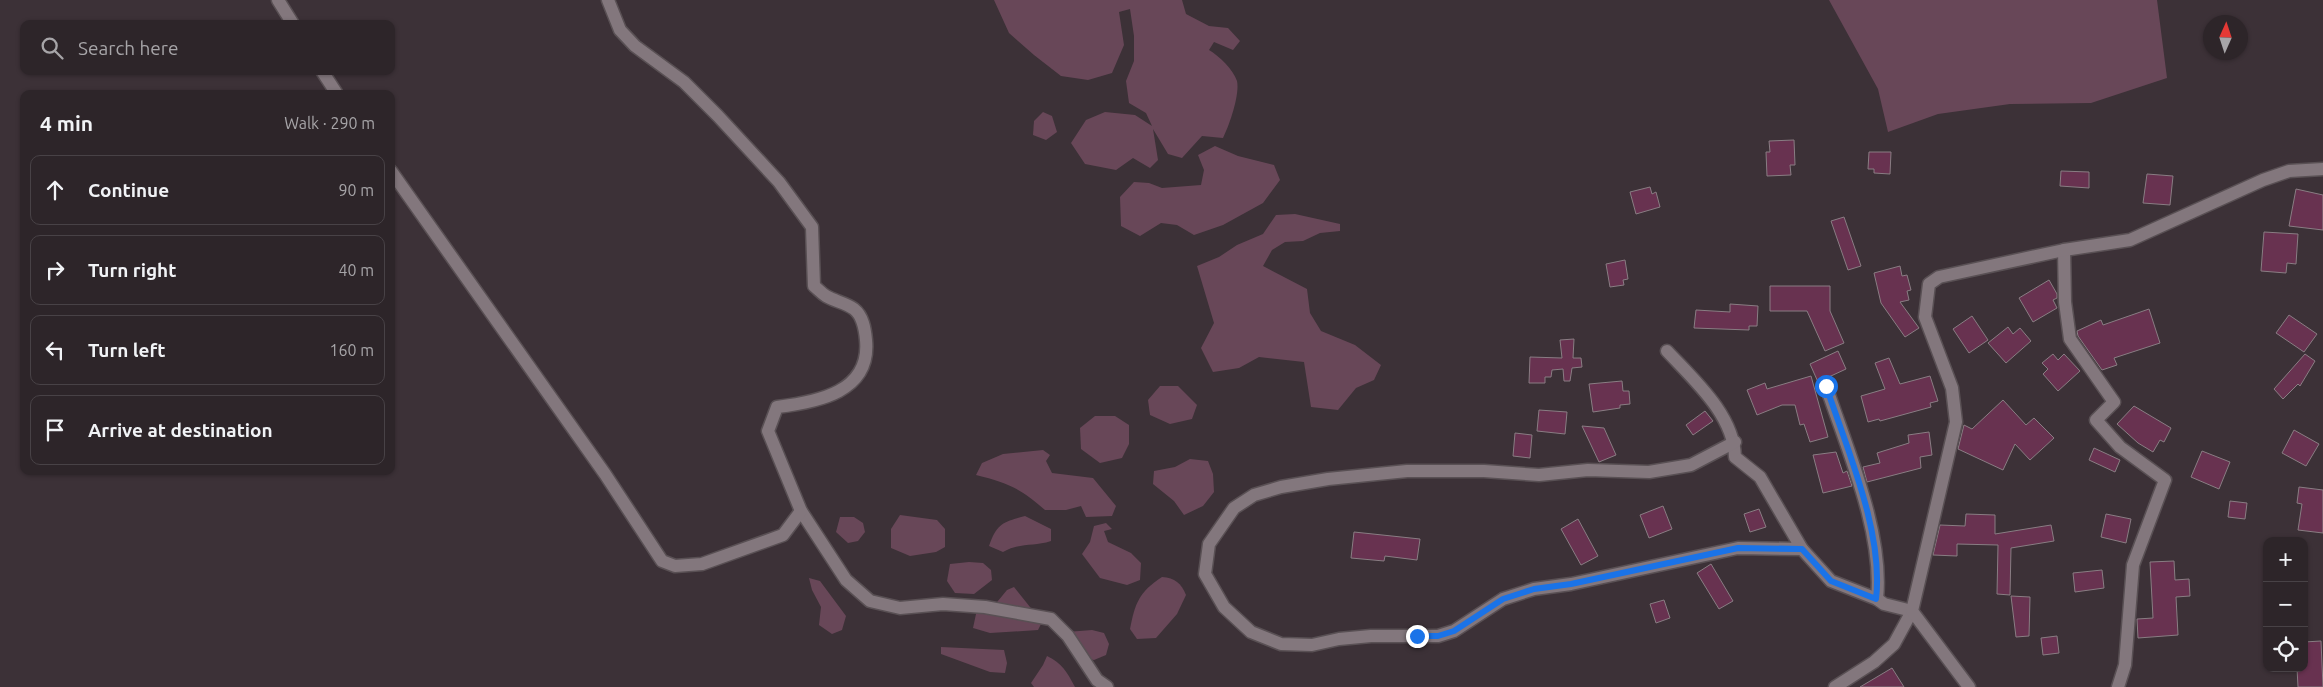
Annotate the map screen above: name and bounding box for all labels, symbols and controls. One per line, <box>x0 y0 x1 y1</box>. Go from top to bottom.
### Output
north arrow <box>2203 15 2248 60</box>
search box <box>20 20 395 75</box>
icon: search <box>38 34 66 62</box>
text: Search here <box>78 37 178 59</box>
text: 4 min <box>40 111 93 135</box>
text: Walk · 290 m <box>284 114 375 132</box>
icon: ahead <box>41 176 69 204</box>
text: Continue <box>88 179 169 201</box>
text: 90 m <box>338 181 374 199</box>
icon: right <box>41 256 69 284</box>
text: Turn right <box>88 259 176 281</box>
text: 40 m <box>338 261 374 279</box>
icon: left <box>41 336 69 364</box>
text: Turn left <box>88 339 166 361</box>
text: 160 m <box>329 341 374 359</box>
route start <box>1815 375 1838 398</box>
icon: arrive <box>41 416 69 444</box>
text: Arrive at destination <box>88 419 273 441</box>
map controls <box>2263 537 2308 672</box>
button: + <box>2263 537 2308 582</box>
button: − <box>2263 582 2308 627</box>
route end <box>1406 625 1429 648</box>
button: locate <box>2263 627 2308 672</box>

